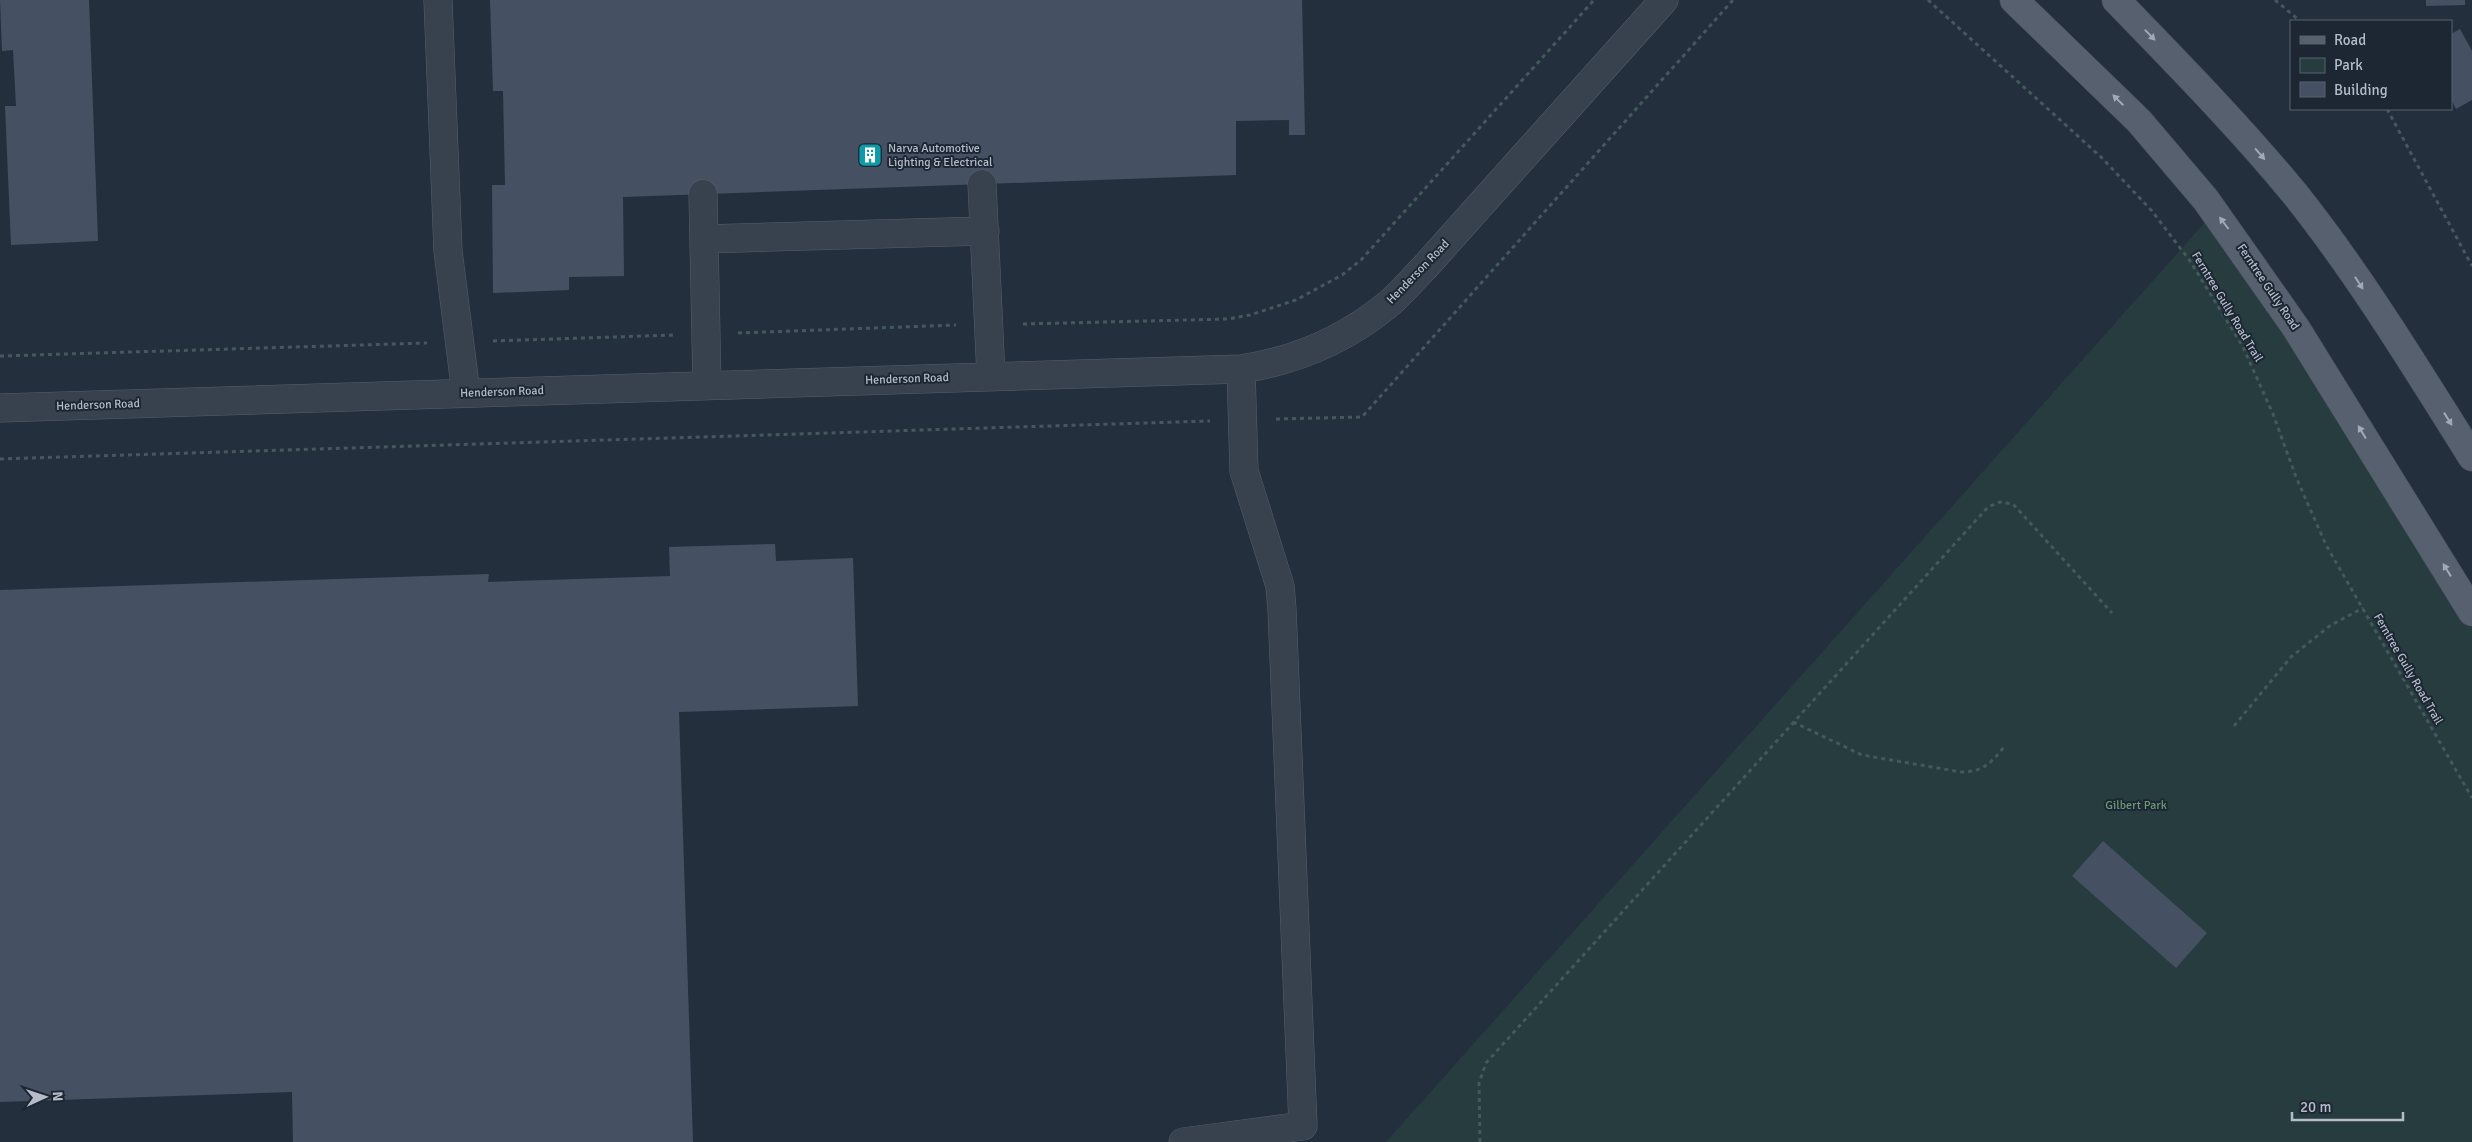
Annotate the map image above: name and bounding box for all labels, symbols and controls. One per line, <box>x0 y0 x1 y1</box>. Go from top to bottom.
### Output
legend <box>2290 20 2452 110</box>
one-way arrow <box>2144 29 2156 41</box>
text: Road <box>2334 31 2366 49</box>
text: Park <box>2334 56 2363 74</box>
text: Building <box>2334 81 2388 99</box>
one-way arrow <box>2112 94 2124 106</box>
place label: Narva Automotive Lighting & Electrical <box>888 141 993 170</box>
building icon: Narva Automotive Lighting & Electrical <box>857 142 883 168</box>
one-way arrow <box>2255 147 2266 160</box>
one-way arrow <box>2219 216 2229 230</box>
street label: Henderson Road <box>1383 237 1453 307</box>
street label: Ferntree Gully Road <box>2234 241 2302 333</box>
street label: Ferntree Gully Road Trail <box>2188 249 2266 365</box>
one-way arrow <box>2354 276 2363 290</box>
street label: Henderson Road <box>865 370 949 388</box>
street label: Henderson Road <box>460 383 544 401</box>
street label: Henderson Road <box>56 396 140 414</box>
one-way arrow <box>2443 412 2452 426</box>
one-way arrow <box>2357 425 2366 438</box>
one-way arrow <box>2442 564 2451 577</box>
street label: Ferntree Gully Road Trail <box>2370 611 2446 728</box>
park label: Gilbert Park <box>2105 798 2167 813</box>
north arrow <box>20 1072 70 1122</box>
scale bar <box>2292 1090 2403 1122</box>
text: N <box>49 1091 66 1102</box>
text: 20 m <box>2300 1098 2331 1116</box>

